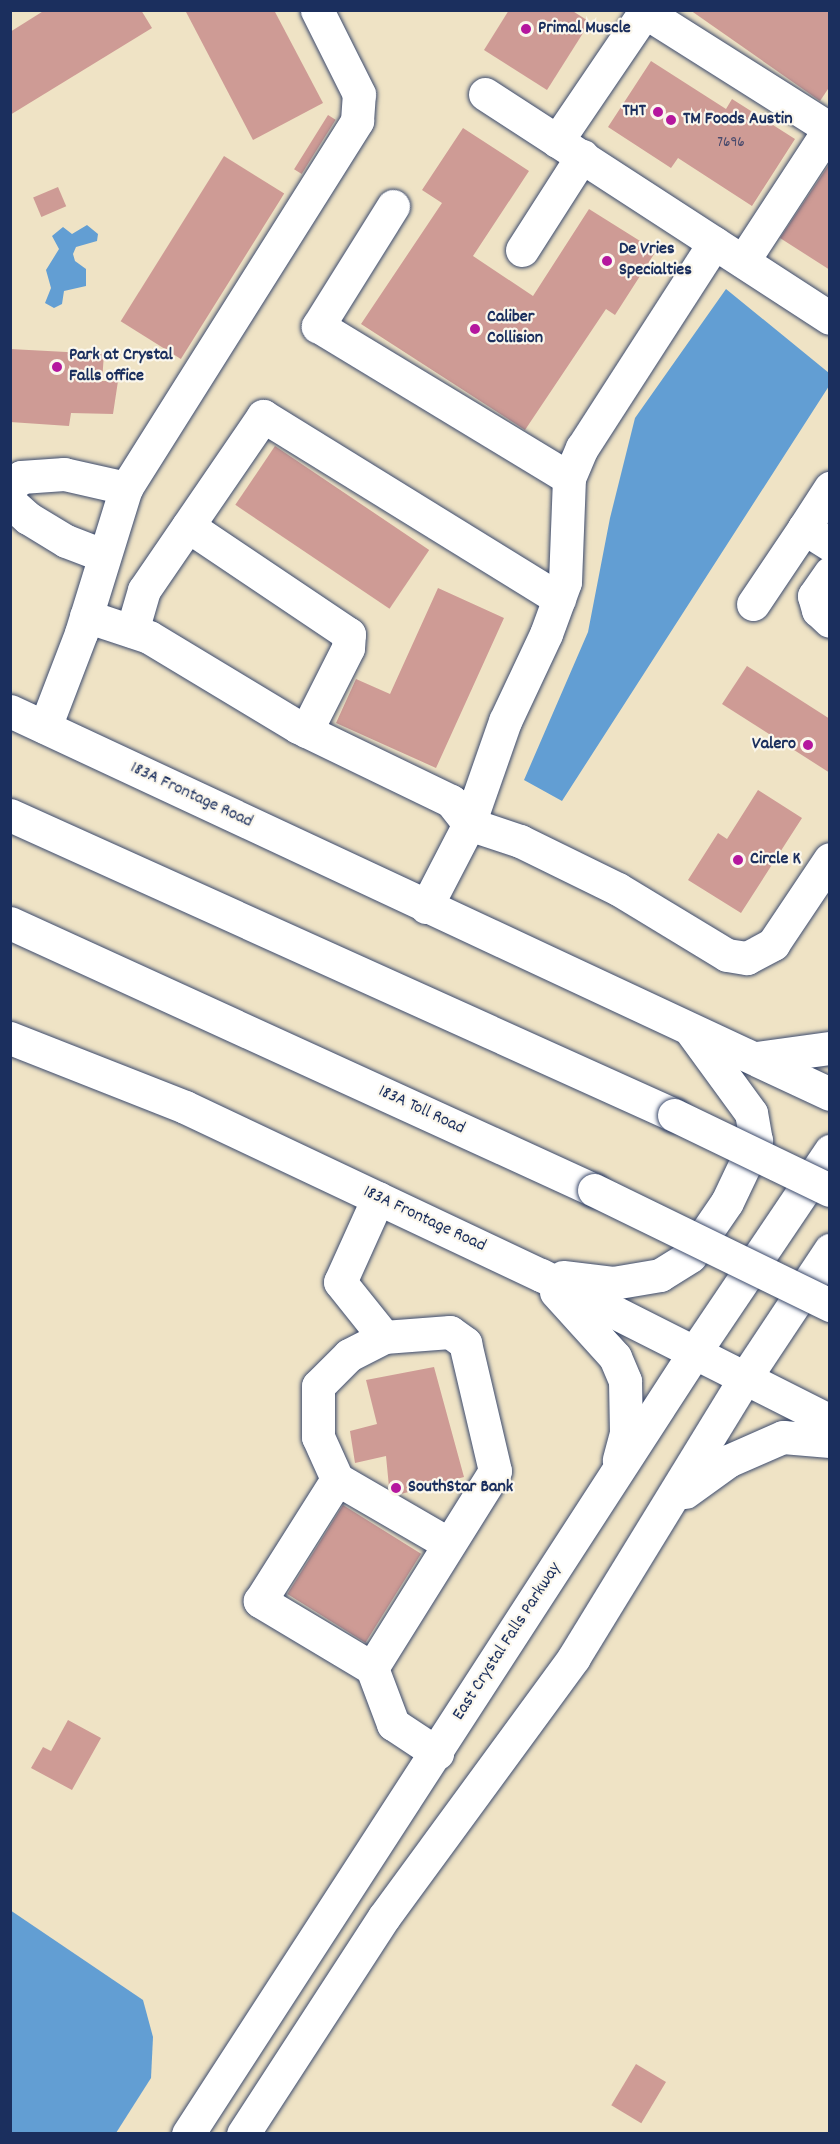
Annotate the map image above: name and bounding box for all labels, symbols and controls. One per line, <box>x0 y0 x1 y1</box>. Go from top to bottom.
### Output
place label: Primal Muscle <box>538 18 631 40</box>
marker: Primal Muscle <box>519 22 533 36</box>
place label: THT <box>622 101 646 123</box>
marker: THT <box>651 105 665 119</box>
place label: TM Foods Austin <box>683 109 792 131</box>
marker: TM Foods Austin <box>664 113 678 127</box>
house number: 7696 <box>717 135 745 153</box>
place label: De Vries Specialties <box>619 240 692 282</box>
marker: De Vries Specialties <box>600 254 614 268</box>
place label: Caliber Collision <box>487 308 543 350</box>
marker: Caliber Collision <box>468 322 482 336</box>
place label: Park at Crystal Falls office <box>69 346 173 388</box>
marker: Park at Crystal Falls office <box>50 360 64 374</box>
place label: Valero <box>752 734 796 756</box>
marker: Valero <box>801 738 815 752</box>
street label: 183A Frontage Road <box>126 758 256 834</box>
place label: Circle K <box>750 849 801 871</box>
marker: Circle K <box>731 853 745 867</box>
street label: 183A Toll Road <box>374 1082 468 1140</box>
street label: 183A Frontage Road <box>359 1182 489 1258</box>
place label: SouthStar Bank <box>408 1477 513 1499</box>
marker: SouthStar Bank <box>389 1481 403 1495</box>
street label: East Crystal Falls Parkway <box>449 1559 567 1725</box>

